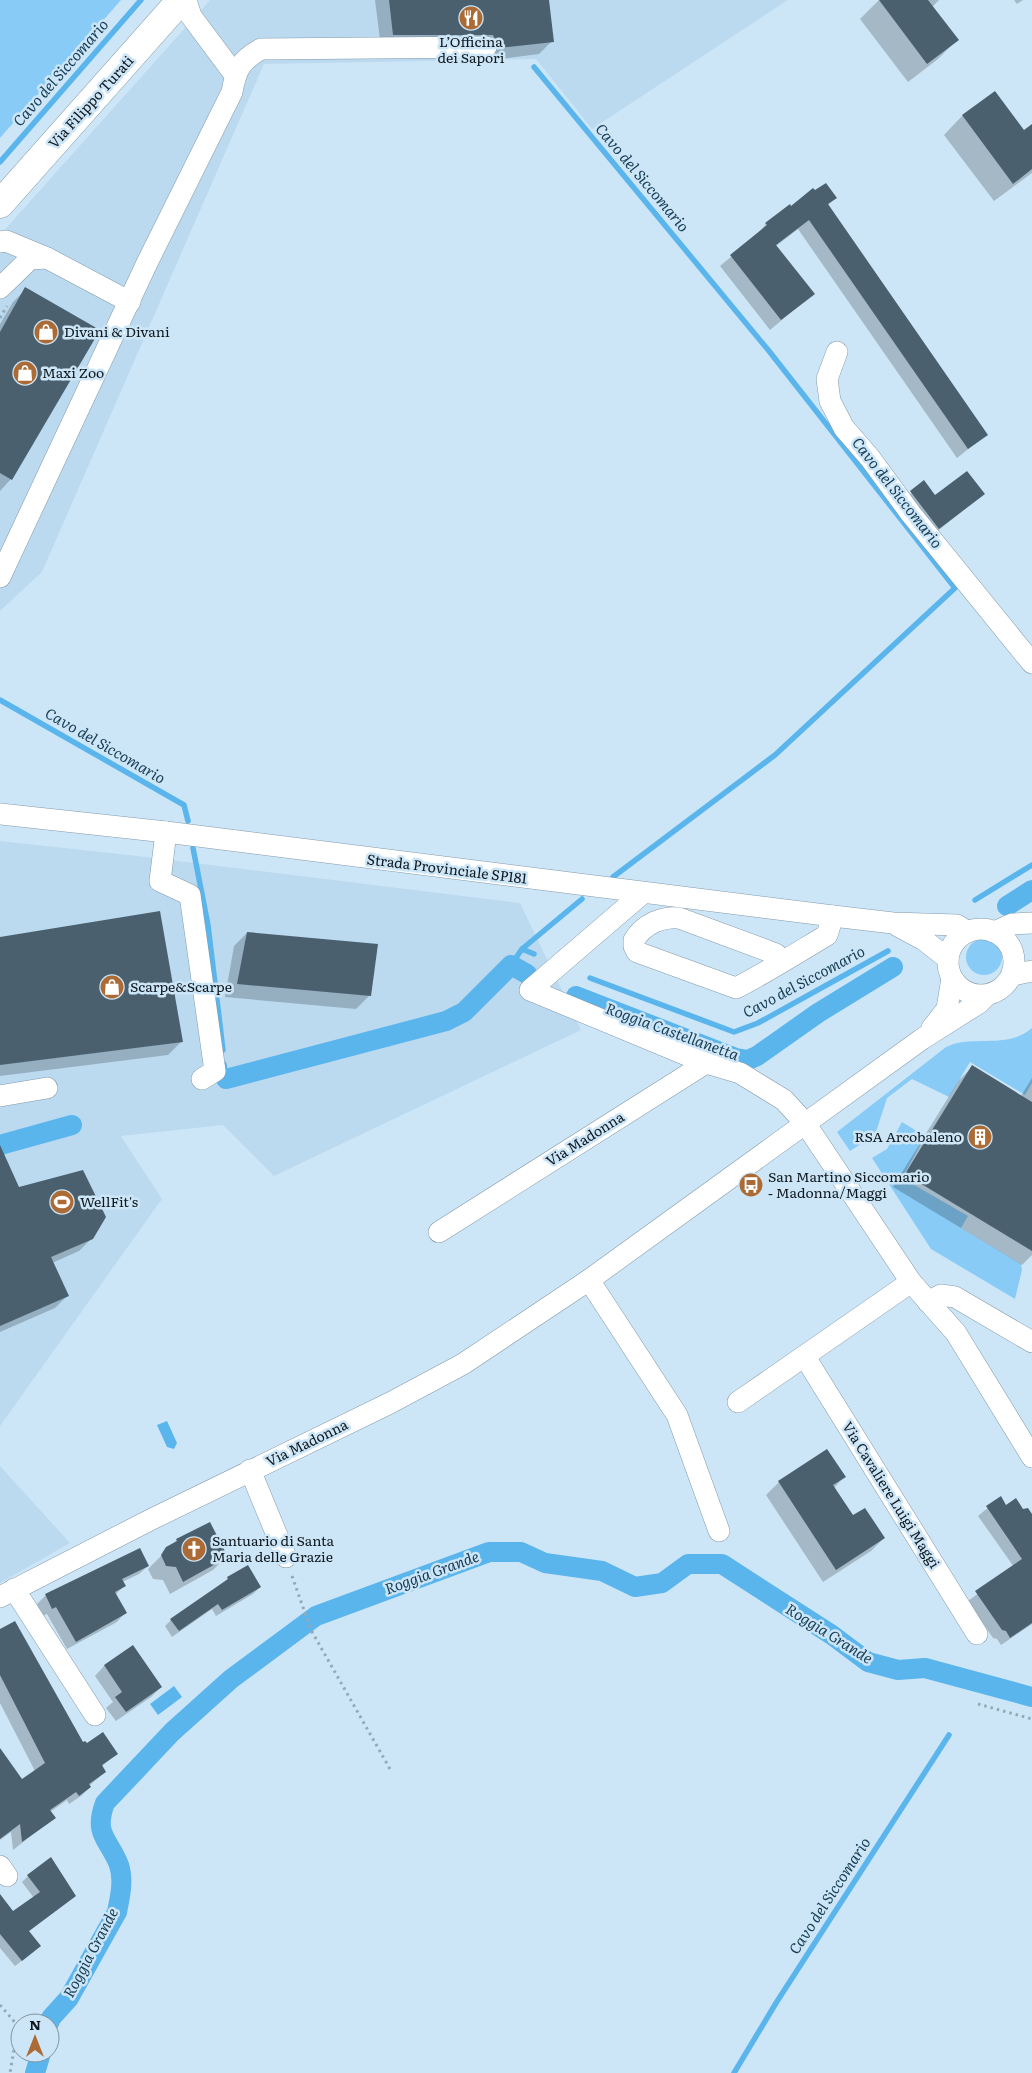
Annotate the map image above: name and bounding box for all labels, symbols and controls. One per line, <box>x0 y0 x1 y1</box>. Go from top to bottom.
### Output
restaurant icon: L’Officina dei Sapori <box>458 5 484 31</box>
water label: Cavo del Siccomario <box>7 13 113 131</box>
place label: L’Officina dei Sapori <box>438 31 505 67</box>
street label: Via Filippo Turati <box>43 50 138 152</box>
water label: Cavo del Siccomario <box>591 118 696 236</box>
shop icon: Divani & Divani <box>33 319 59 345</box>
place label: Divani & Divani <box>64 321 170 341</box>
shop icon: Maxi Zoo <box>12 360 38 386</box>
place label: Maxi Zoo <box>42 362 104 382</box>
water label: Cavo del Siccomario <box>847 432 949 553</box>
water label: Cavo del Siccomario <box>41 701 170 789</box>
street label: Strada Provinciale SP181 <box>366 848 529 888</box>
water label: Cavo del Siccomario <box>738 939 869 1023</box>
shop icon: Scarpe&Scarpe <box>99 974 125 1000</box>
place label: Scarpe&Scarpe <box>130 976 232 996</box>
water label: Roggia Castellanetta <box>603 996 743 1066</box>
street label: Via Madonna <box>542 1106 628 1170</box>
building icon: RSA Arcobaleno <box>967 1124 993 1150</box>
place label: RSA Arcobaleno <box>855 1126 962 1146</box>
place label: San Martino Siccomario - Madonna/Maggi <box>768 1166 929 1202</box>
bus stop icon: San Martino Siccomario - Madonna/Maggi <box>738 1172 764 1198</box>
sports icon: WellFit's <box>49 1189 75 1215</box>
place label: WellFit's <box>80 1191 138 1211</box>
street label: Via Madonna <box>262 1413 351 1471</box>
street label: Via Cavaliere Luigi Maggi <box>838 1417 945 1572</box>
place label: Santuario di Santa Maria delle Grazie <box>212 1530 335 1566</box>
church icon: Santuario di Santa Maria delle Grazie <box>181 1536 207 1562</box>
water label: Roggia Grande <box>381 1544 482 1599</box>
water label: Roggia Grande <box>782 1597 878 1669</box>
water label: Cavo del Siccomario <box>782 1832 875 1958</box>
water label: Roggia Grande <box>56 1903 123 2001</box>
north arrow <box>10 2013 60 2063</box>
text: N <box>29 2014 41 2034</box>

